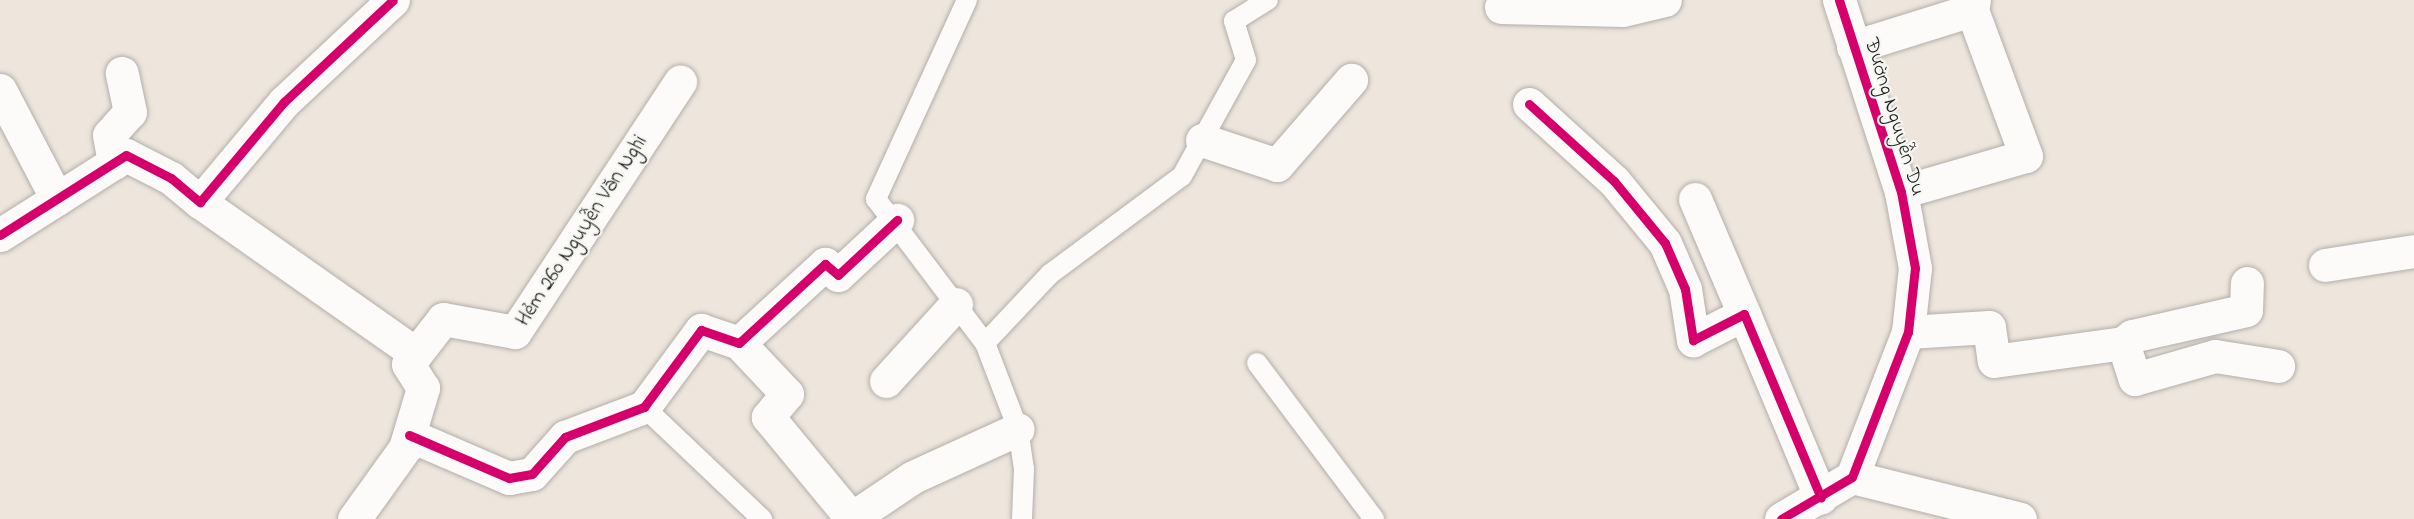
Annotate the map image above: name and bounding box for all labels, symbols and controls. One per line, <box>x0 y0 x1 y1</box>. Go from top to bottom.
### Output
street label: Đường Nguyễn Du <box>1858 35 1930 199</box>
street label: Hẻm 260 Nguyễn Văn Nghi <box>511 131 653 331</box>

